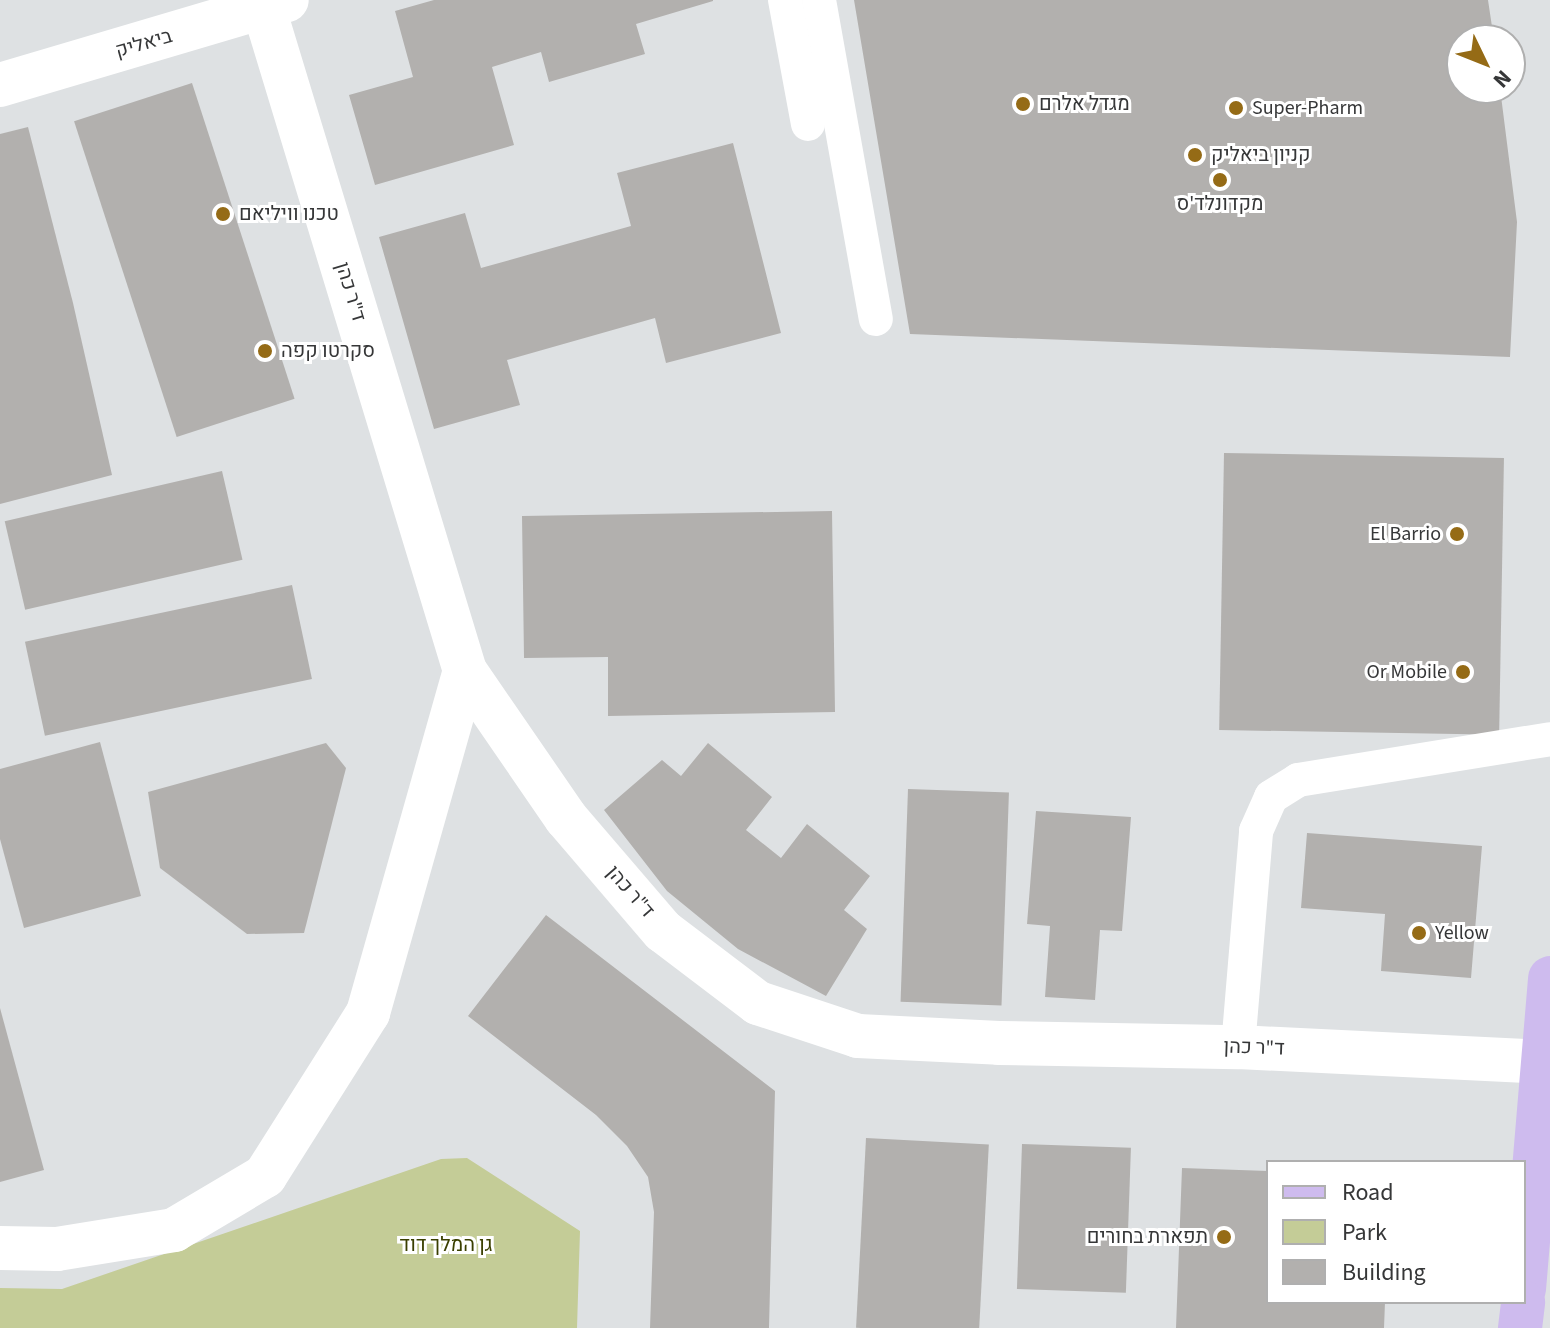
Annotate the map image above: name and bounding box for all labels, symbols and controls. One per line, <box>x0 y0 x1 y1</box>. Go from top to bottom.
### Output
street label: ביאליק <box>113 24 175 64</box>
north arrow <box>1446 24 1526 104</box>
text: N <box>1485 63 1519 95</box>
place label: מגדל אלרם <box>1039 92 1130 116</box>
marker: מגדל אלרם <box>1014 95 1032 113</box>
place label: Super-Pharm <box>1252 96 1363 120</box>
marker: Super-Pharm <box>1227 99 1245 117</box>
place label: קניון ביאליק <box>1211 143 1311 167</box>
marker: קניון ביאליק <box>1186 146 1204 164</box>
marker: מקדונלד'ס <box>1211 171 1229 189</box>
place label: מקדונלד'ס <box>1176 192 1264 216</box>
place label: טכנו וויליאם <box>239 202 339 226</box>
marker: טכנו וויליאם <box>214 205 232 223</box>
street label: ד"ר כהן <box>330 259 370 325</box>
place label: סקרטו קפה <box>281 339 375 363</box>
marker: סקרטו קפה <box>256 342 274 360</box>
place label: El Barrio <box>1370 522 1441 546</box>
marker: El Barrio <box>1448 525 1466 543</box>
place label: Or Mobile <box>1366 660 1447 684</box>
marker: Or Mobile <box>1454 663 1472 681</box>
street label: ד"ר כהן <box>601 861 659 923</box>
place label: Yellow <box>1435 921 1489 945</box>
marker: Yellow <box>1410 924 1428 942</box>
street label: ד"ר כהן <box>1223 1035 1285 1061</box>
legend <box>1266 1160 1526 1304</box>
text: Road <box>1342 1175 1394 1210</box>
text: Park <box>1342 1215 1387 1250</box>
place label: תפארת בחורים <box>1087 1225 1208 1249</box>
marker: תפארת בחורים <box>1215 1228 1233 1246</box>
park label: גן המלך דוד <box>400 1233 492 1257</box>
text: Building <box>1342 1255 1426 1290</box>

